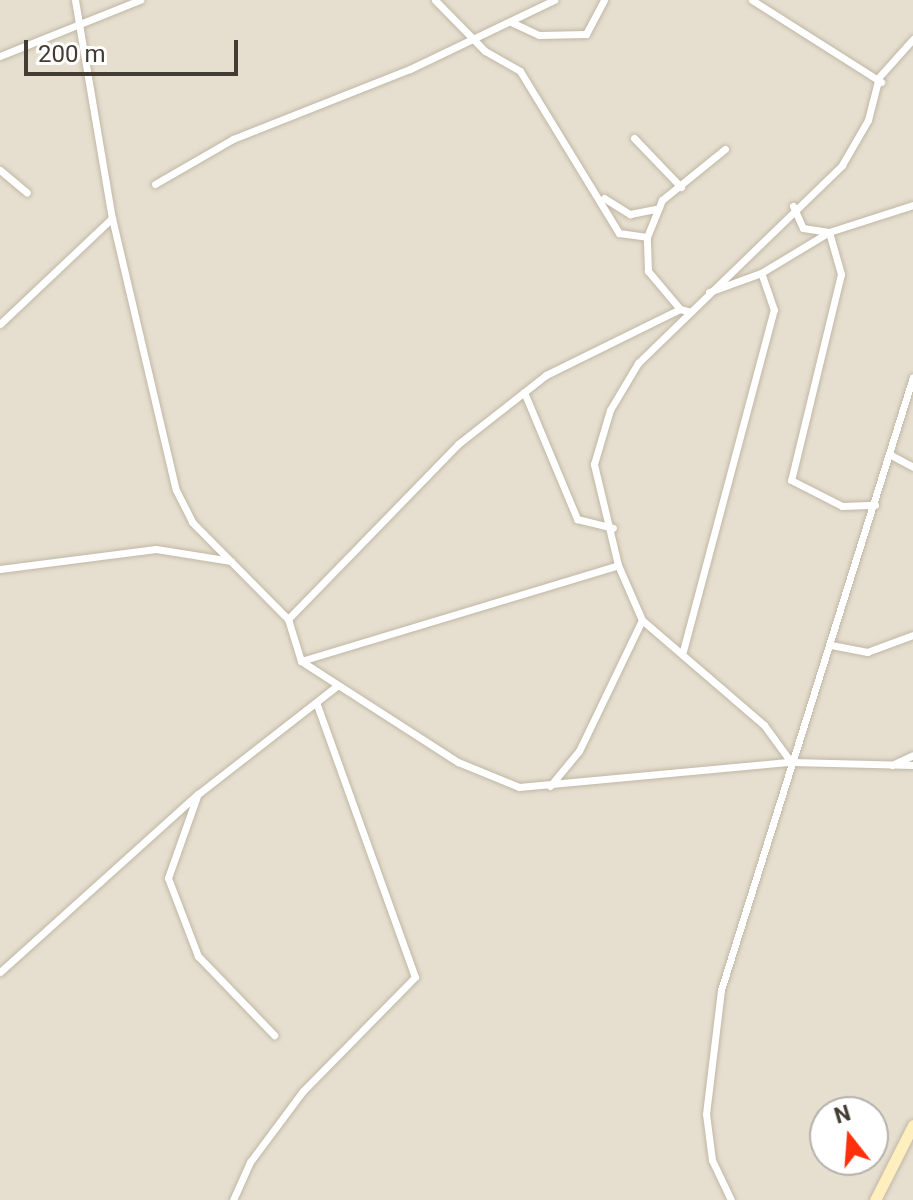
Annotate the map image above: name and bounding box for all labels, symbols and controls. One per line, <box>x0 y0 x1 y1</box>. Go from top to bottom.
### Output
scale bar <box>28 24 242 74</box>
text: 200 m <box>38 40 105 68</box>
north arrow <box>809 1096 889 1176</box>
text: N <box>831 1100 854 1129</box>

